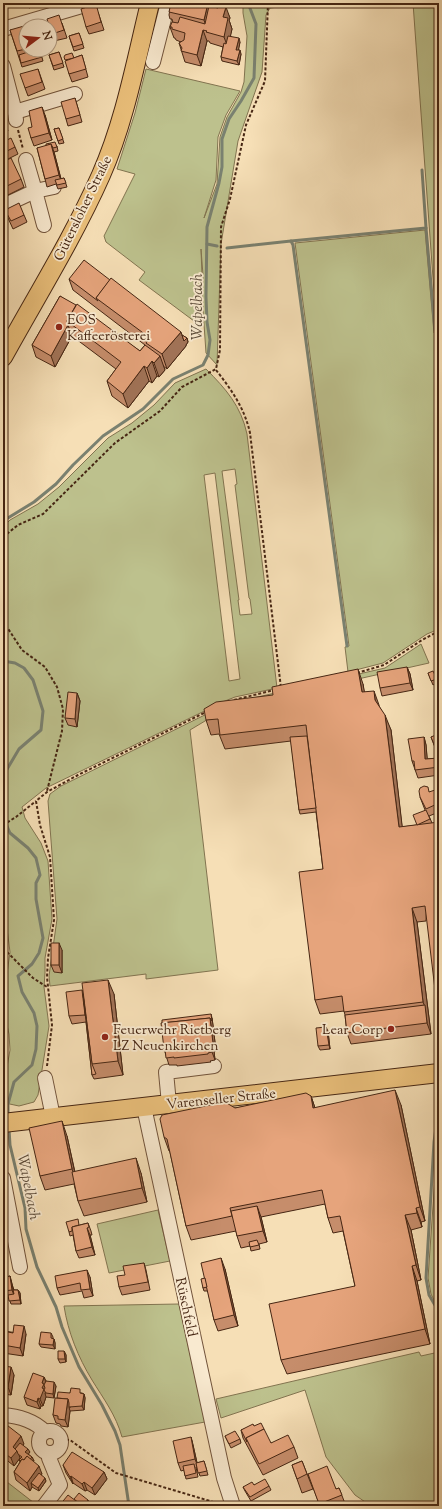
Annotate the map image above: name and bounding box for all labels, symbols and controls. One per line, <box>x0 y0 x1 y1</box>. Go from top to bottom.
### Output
north arrow <box>18 18 58 58</box>
text: N <box>37 28 56 42</box>
street label: Gütersloher Straße <box>50 153 118 265</box>
water label: Wapelbach <box>188 273 209 340</box>
place label: EOS Kaffeerösterei <box>67 311 150 347</box>
marker: EOS Kaffeerösterei <box>54 322 64 332</box>
place label: Feuerwehr Rietberg LZ Neuenkirchen <box>113 1021 231 1057</box>
place label: Lear Corp <box>322 1021 383 1041</box>
marker: Lear Corp <box>386 1024 396 1034</box>
marker: Feuerwehr Rietberg LZ Neuenkirchen <box>100 1032 110 1042</box>
street label: Varenseller Straße <box>166 1084 277 1116</box>
water label: Wapelbach <box>11 1153 44 1223</box>
street label: Rüschfeld <box>169 1276 201 1339</box>

